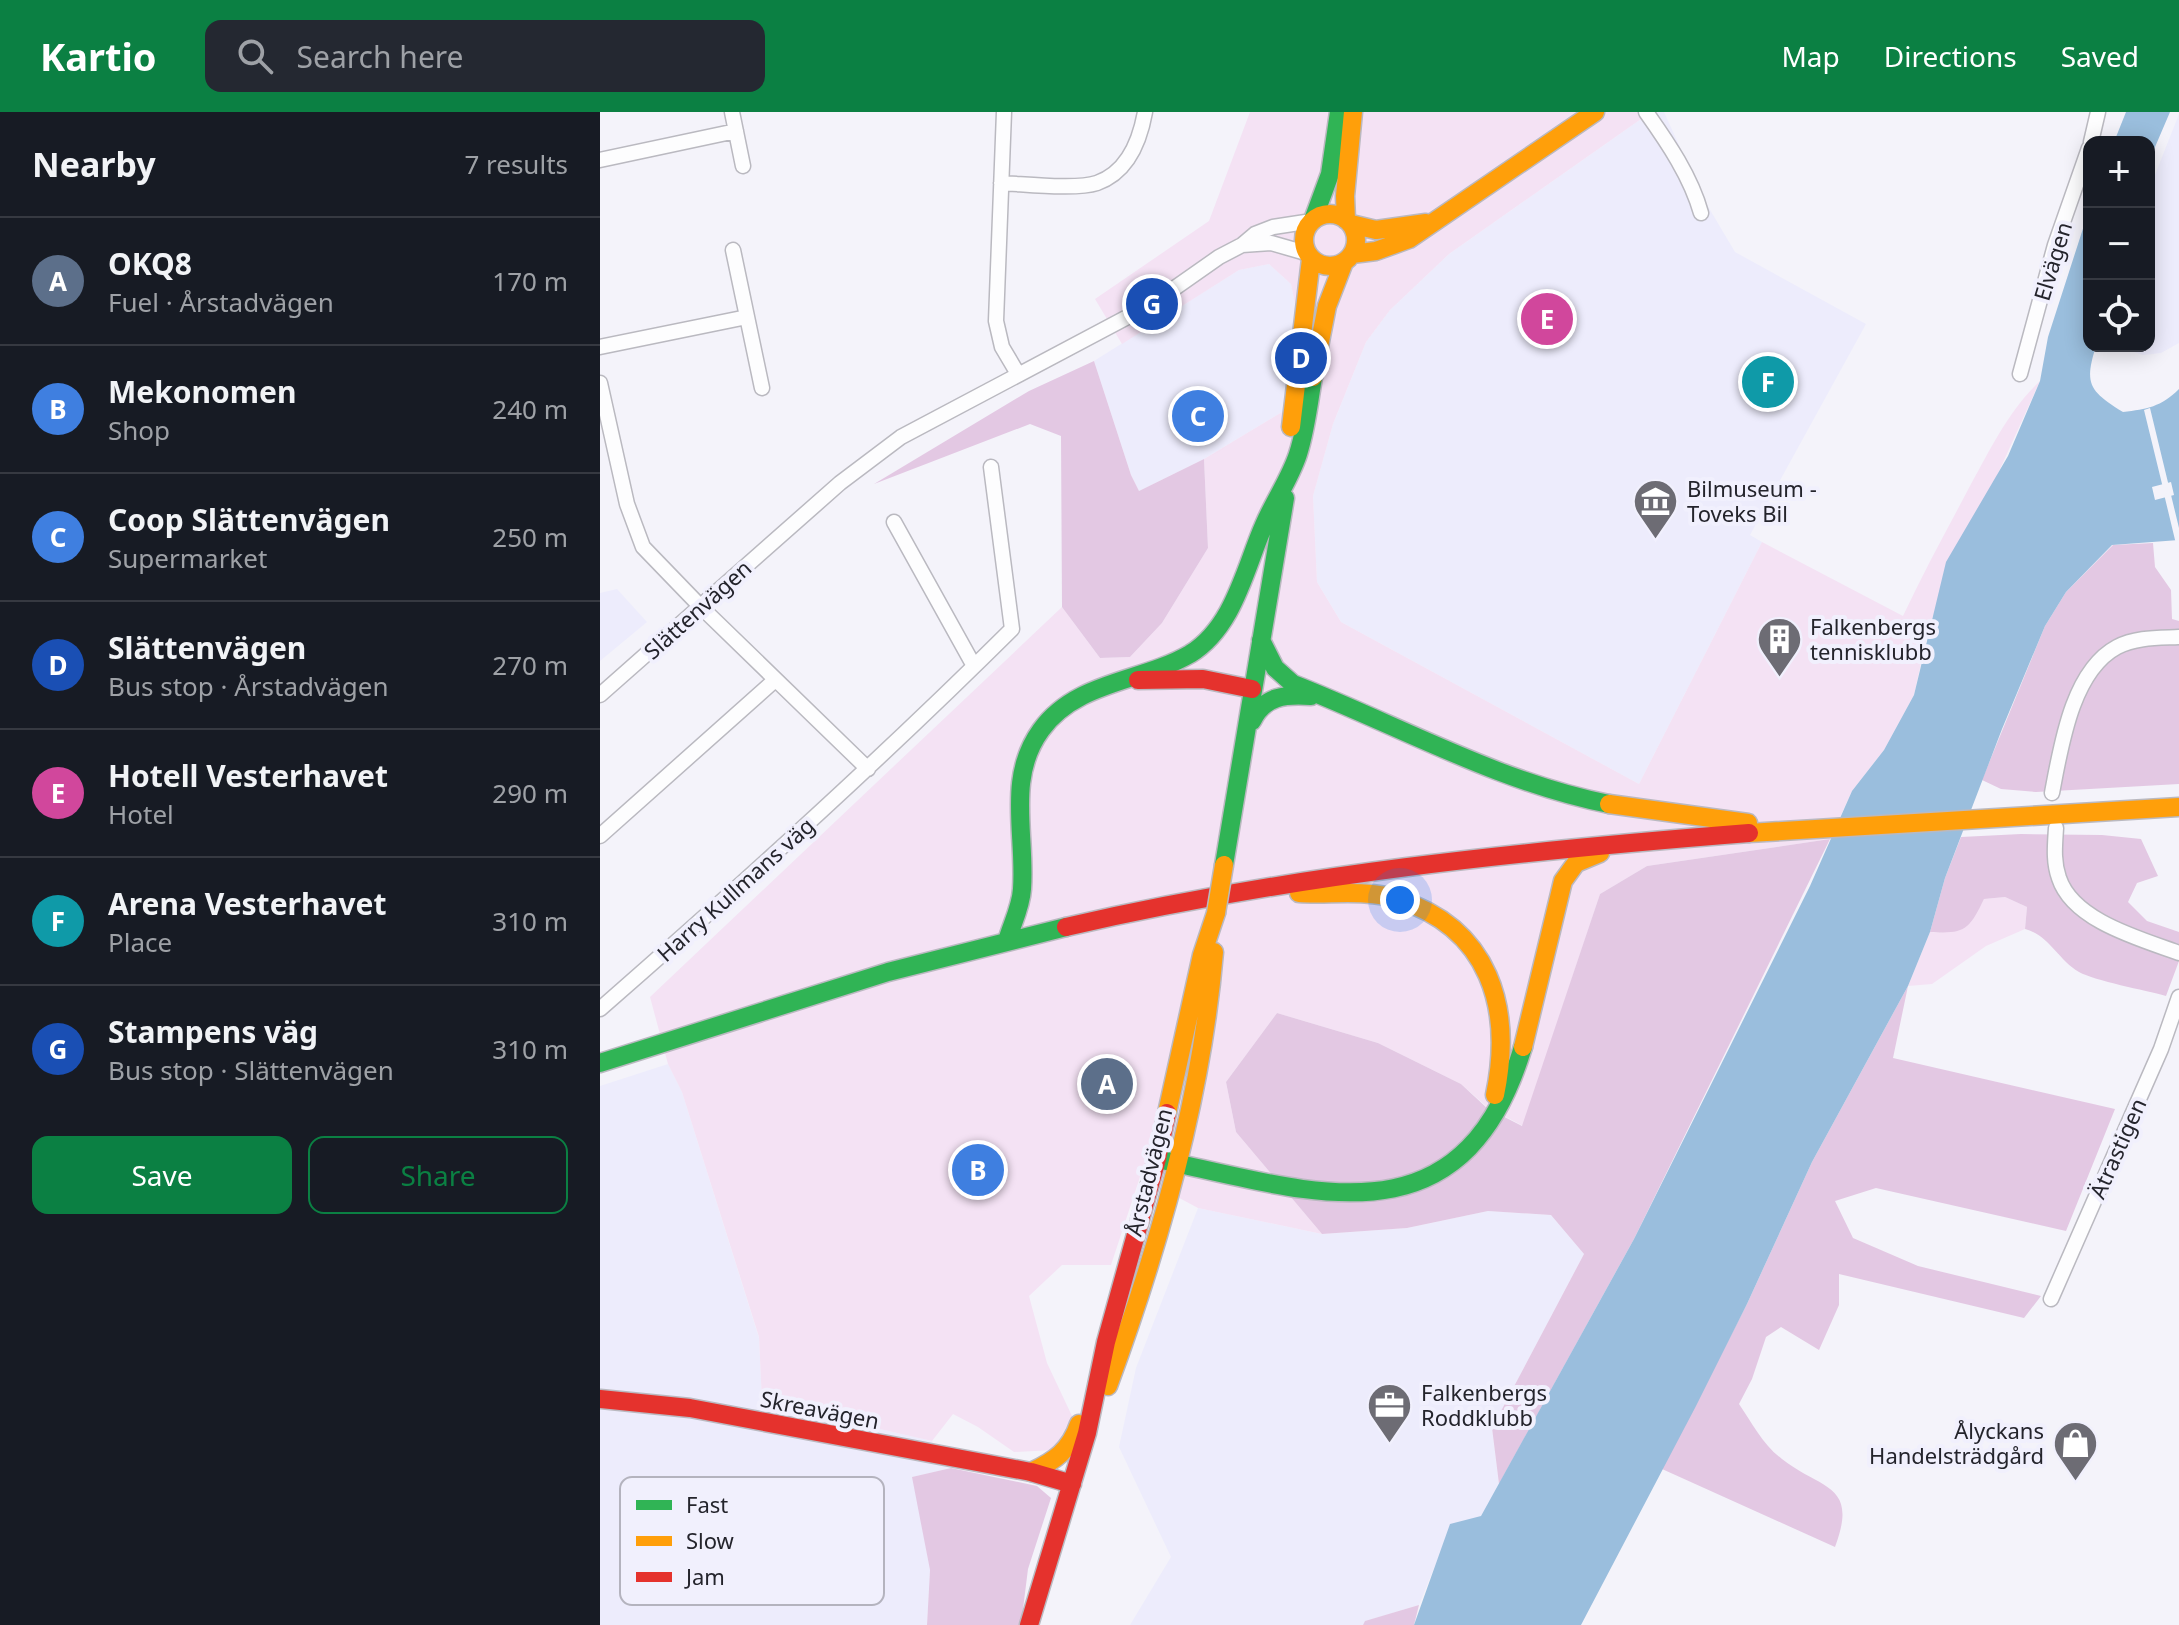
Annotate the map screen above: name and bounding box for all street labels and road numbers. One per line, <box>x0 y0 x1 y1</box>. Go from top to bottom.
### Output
street label: Elvägen <box>2026 218 2078 304</box>
street label: Slättenvägen <box>637 553 757 665</box>
street label: Harry Kullmans väg <box>650 810 820 968</box>
street label: Ätrastigen <box>2082 1093 2152 1203</box>
street label: Årstadvägen <box>1118 1105 1178 1239</box>
street label: Skreavägen <box>758 1383 882 1435</box>

